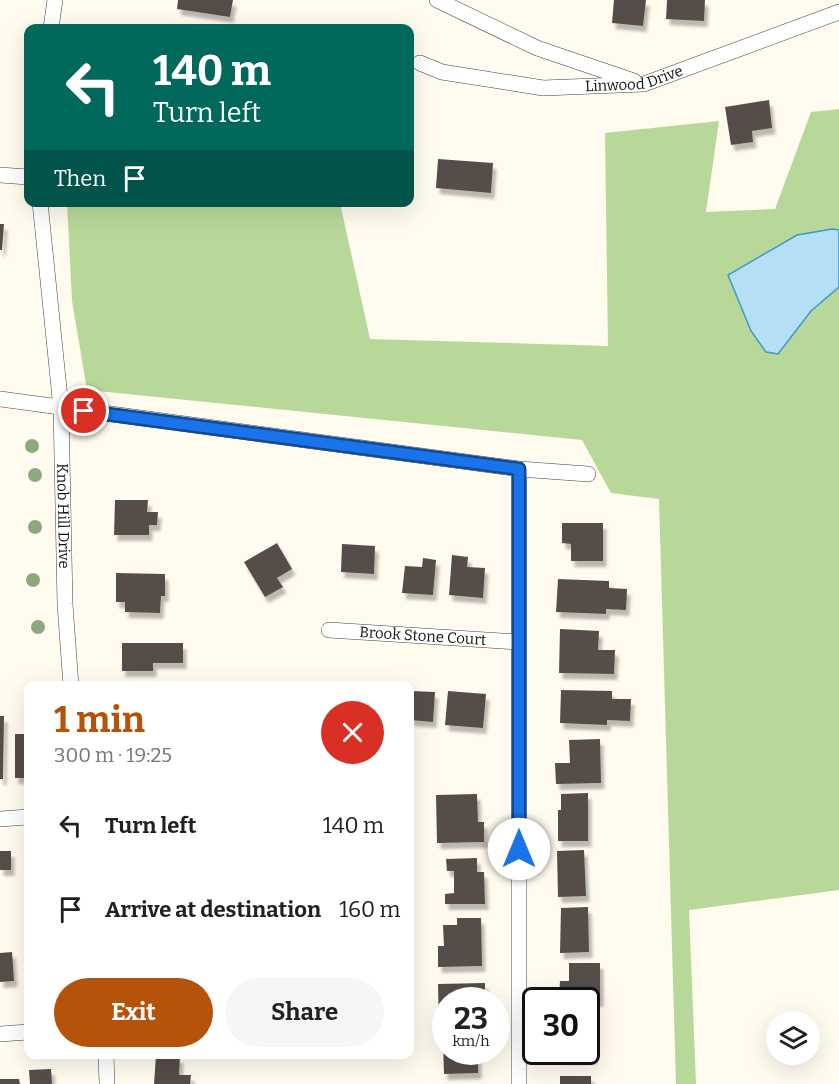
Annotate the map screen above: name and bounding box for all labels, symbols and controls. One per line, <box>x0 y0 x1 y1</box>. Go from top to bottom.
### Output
text: 140 m <box>153 46 271 96</box>
icon: left <box>54 48 132 126</box>
street label: Linwood Drive <box>585 61 685 95</box>
text: Turn left <box>153 97 261 129</box>
icon: arrive <box>118 162 151 195</box>
text: Then <box>54 165 106 192</box>
pin <box>58 385 109 436</box>
icon: arrive <box>67 394 100 427</box>
street label: Knob Hill Drive <box>53 463 73 569</box>
street label: Brook Stone Court <box>359 623 487 649</box>
text: 1 min <box>54 698 145 742</box>
button: close <box>321 701 384 764</box>
text: 300 m · 19:25 <box>54 743 172 767</box>
icon: left <box>54 809 87 842</box>
text: Turn left <box>105 812 197 839</box>
text: 140 m <box>323 812 384 839</box>
position arrow <box>487 817 551 881</box>
icon: arrive <box>54 893 87 926</box>
text: Arrive at destination <box>105 896 321 923</box>
text: 160 m <box>339 896 401 923</box>
button: Exit <box>54 978 213 1047</box>
button: Share <box>225 978 384 1047</box>
speed limit sign: 30 <box>522 987 600 1065</box>
text: 23 <box>454 1001 488 1037</box>
map controls <box>766 1011 820 1065</box>
button: layers <box>766 1011 820 1065</box>
text: km/h <box>452 1032 490 1050</box>

